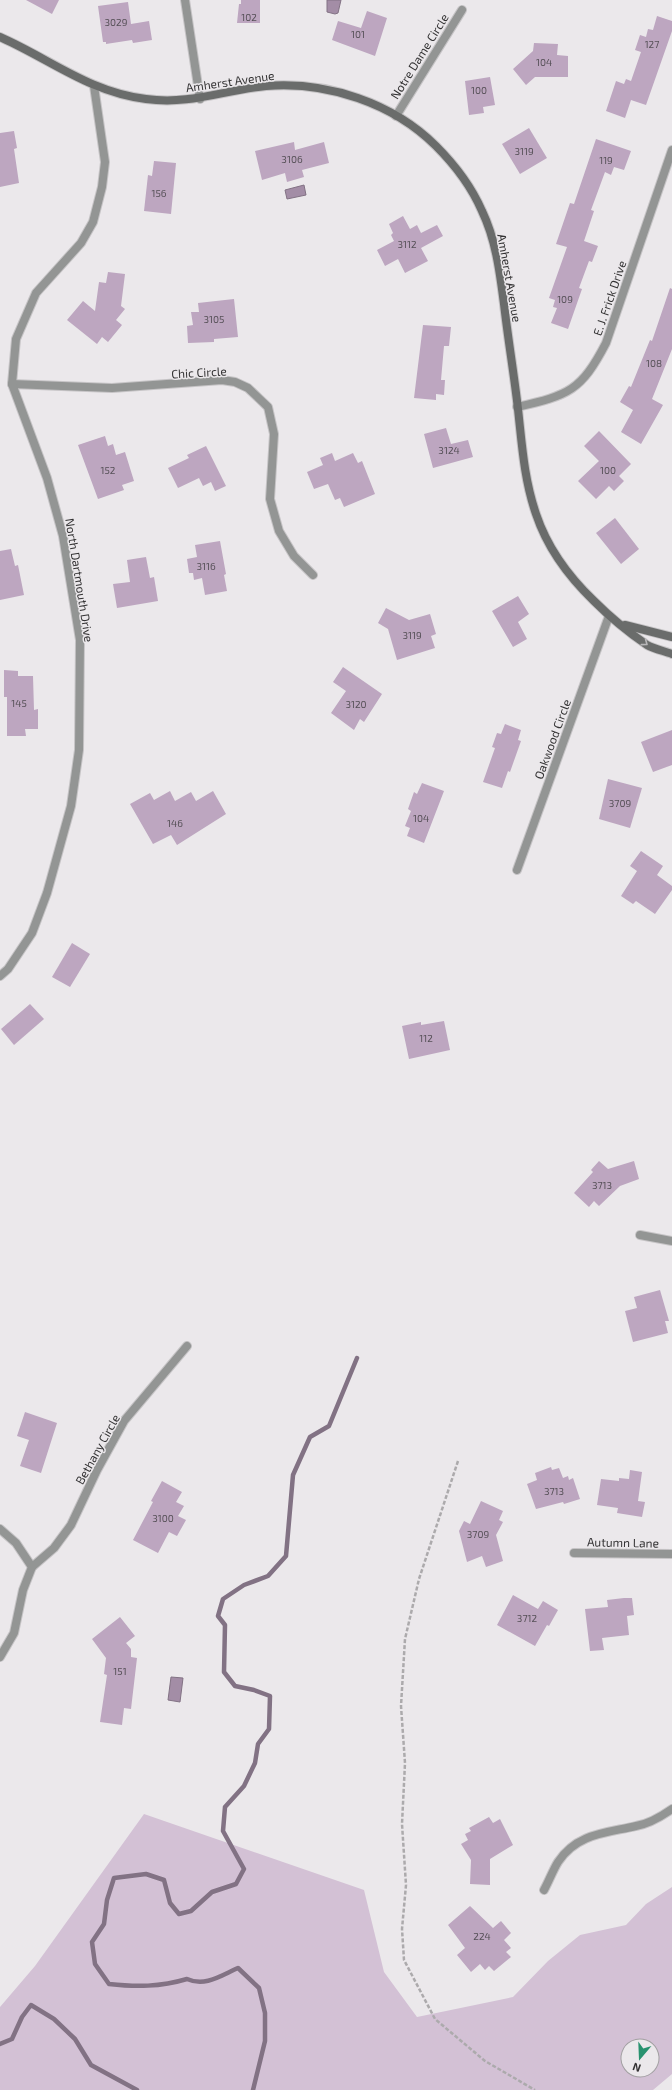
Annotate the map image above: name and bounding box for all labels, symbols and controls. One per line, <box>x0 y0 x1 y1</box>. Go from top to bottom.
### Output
house number: 102 <box>241 11 257 23</box>
street label: Notre Dame Circle <box>387 11 451 101</box>
house number: 3029 <box>105 16 128 28</box>
house number: 101 <box>351 28 365 40</box>
house number: 127 <box>645 38 659 50</box>
house number: 104 <box>536 56 552 68</box>
street label: Amherst Avenue <box>185 68 275 94</box>
house number: 100 <box>471 84 487 96</box>
house number: 3119 <box>514 145 534 157</box>
house number: 3106 <box>281 153 303 165</box>
house number: 119 <box>599 154 613 166</box>
house number: 156 <box>151 187 167 199</box>
street label: Amherst Avenue <box>495 233 525 323</box>
house number: 3112 <box>397 238 417 250</box>
street label: E. J. Frick Drive <box>590 259 628 337</box>
house number: 109 <box>557 293 573 305</box>
house number: 3105 <box>204 313 224 325</box>
house number: 108 <box>646 357 662 369</box>
street label: Chic Circle <box>171 364 227 380</box>
house number: 3124 <box>438 444 460 456</box>
house number: 152 <box>101 464 116 476</box>
house number: 100 <box>600 464 616 476</box>
street label: North Dartmouth Drive <box>63 517 97 643</box>
house number: 3116 <box>196 560 216 572</box>
house number: 3119 <box>402 629 422 641</box>
one-way arrow <box>640 638 647 645</box>
house number: 145 <box>11 697 27 709</box>
street label: Oakwood Circle <box>531 697 573 781</box>
house number: 3120 <box>345 698 367 710</box>
house number: 3709 <box>609 797 631 809</box>
house number: 104 <box>413 812 429 824</box>
house number: 146 <box>167 817 183 829</box>
house number: 112 <box>419 1032 433 1044</box>
house number: 3713 <box>592 1179 612 1191</box>
street label: Bethany Circle <box>72 1411 122 1487</box>
house number: 3713 <box>544 1485 564 1497</box>
house number: 3100 <box>152 1512 174 1524</box>
house number: 3709 <box>467 1528 489 1540</box>
street label: Autumn Lane <box>587 1534 659 1550</box>
house number: 3712 <box>517 1612 538 1624</box>
house number: 151 <box>113 1665 127 1677</box>
house number: 224 <box>473 1930 491 1942</box>
north arrow <box>620 2038 660 2078</box>
text: N <box>631 2060 642 2075</box>

